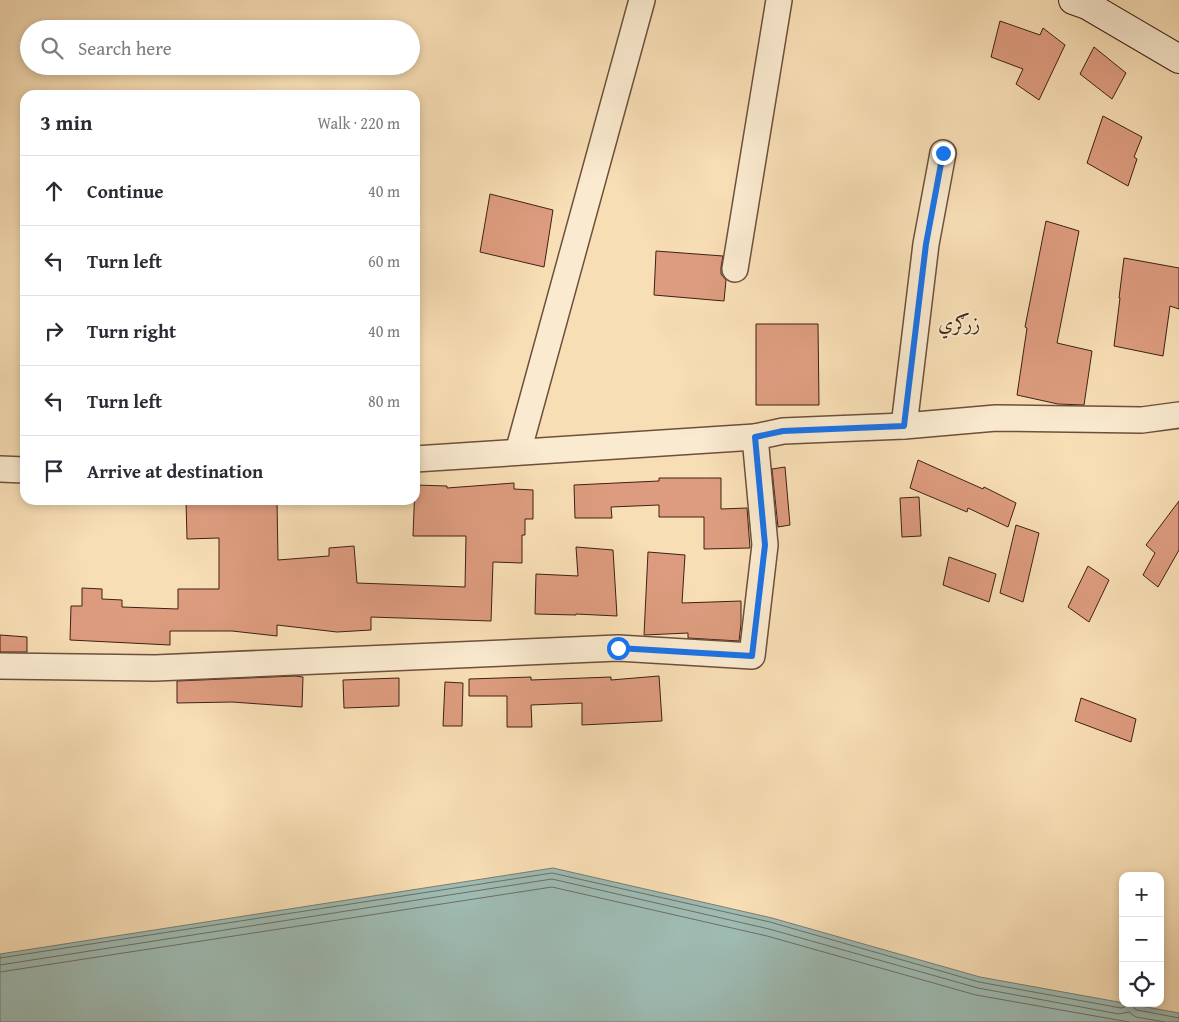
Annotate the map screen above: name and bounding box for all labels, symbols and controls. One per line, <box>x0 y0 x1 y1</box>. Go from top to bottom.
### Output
search box <box>20 20 420 75</box>
icon: search <box>38 34 66 62</box>
text: Search here <box>78 34 172 62</box>
text: 3 min <box>40 107 92 138</box>
text: Walk · 220 m <box>317 111 400 135</box>
route end <box>932 142 955 165</box>
icon: ahead <box>40 177 68 205</box>
text: Continue <box>87 177 164 205</box>
text: 40 m <box>368 179 400 203</box>
icon: left <box>40 247 68 275</box>
text: Turn left <box>87 247 162 275</box>
text: 60 m <box>368 249 400 273</box>
district label: زرګري <box>938 308 980 339</box>
icon: right <box>40 317 68 345</box>
text: Turn right <box>87 317 176 345</box>
text: 40 m <box>368 319 400 343</box>
icon: left <box>40 387 68 415</box>
text: Turn left <box>87 387 162 415</box>
text: 80 m <box>368 389 400 413</box>
icon: arrive <box>40 457 68 485</box>
text: Arrive at destination <box>87 457 263 485</box>
route start <box>607 637 630 660</box>
map controls <box>1119 872 1164 1007</box>
button: + <box>1119 872 1164 917</box>
button: − <box>1119 917 1164 962</box>
button: locate <box>1119 962 1164 1007</box>

